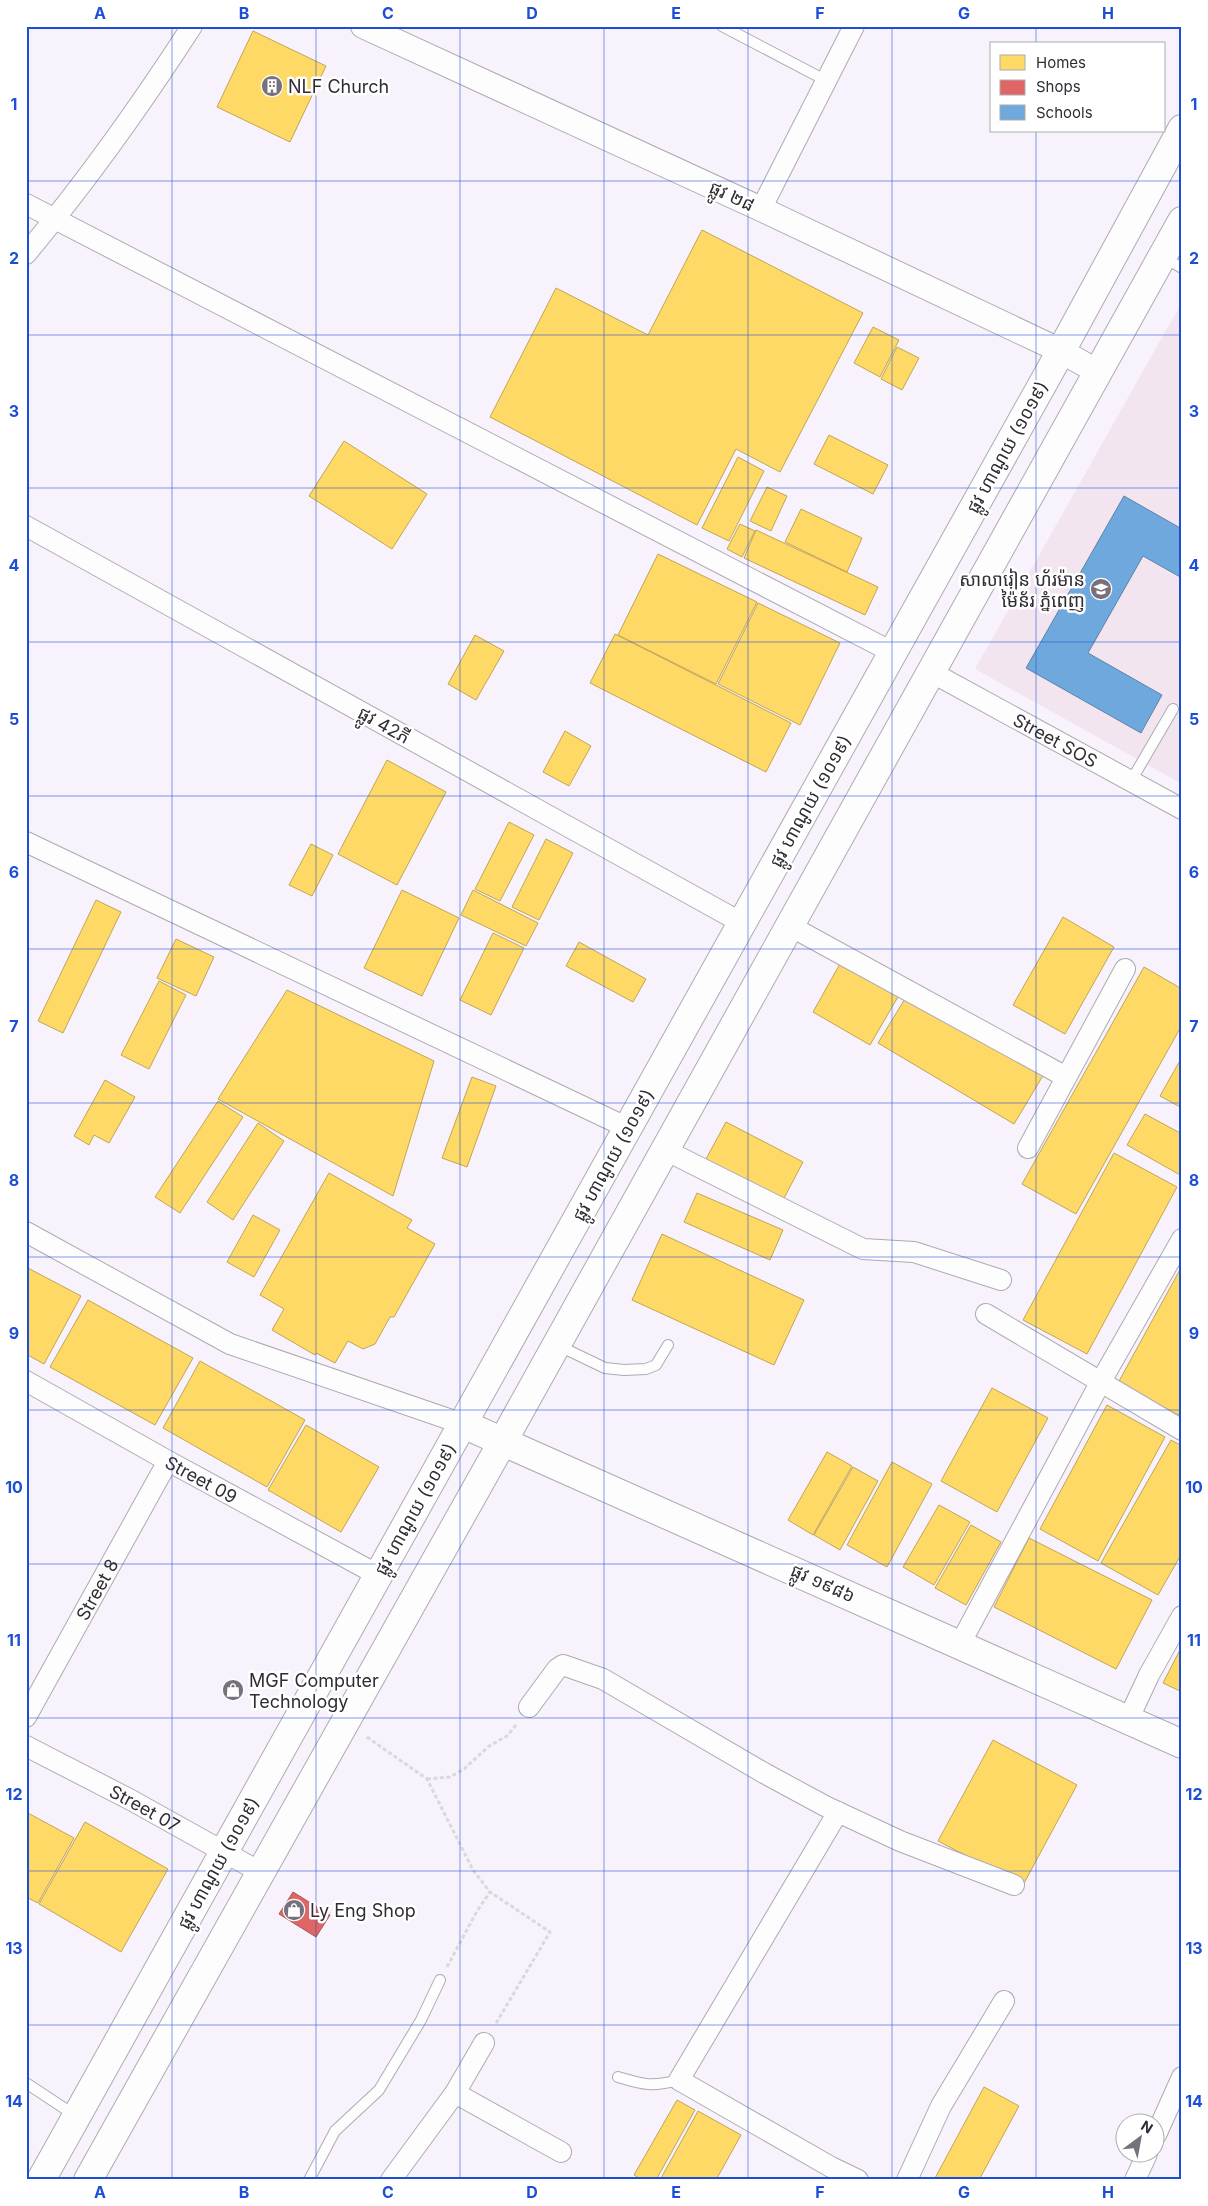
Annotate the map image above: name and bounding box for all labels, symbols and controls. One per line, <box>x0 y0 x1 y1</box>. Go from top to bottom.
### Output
text: A <box>94 3 106 23</box>
text: B <box>239 3 249 23</box>
text: C <box>382 3 394 23</box>
text: D <box>526 3 538 23</box>
text: E <box>671 3 681 23</box>
text: F <box>815 3 825 23</box>
text: G <box>958 3 970 23</box>
text: H <box>1102 3 1114 23</box>
legend <box>990 42 1166 132</box>
text: Homes <box>1036 53 1086 72</box>
building icon: NLF Church <box>260 74 284 98</box>
place label: NLF Church <box>288 76 389 97</box>
text: Shops <box>1036 77 1081 96</box>
text: 1 <box>11 94 17 114</box>
text: 1 <box>1191 94 1197 114</box>
text: Schools <box>1036 103 1093 122</box>
street label: ផ្លូវ ២៨ <box>703 176 758 221</box>
text: 2 <box>9 248 19 268</box>
text: 2 <box>1189 248 1199 268</box>
street label: ផ្លូវ ហាណូយ (១០១៩) <box>962 377 1058 520</box>
text: 3 <box>9 401 19 421</box>
text: 3 <box>1189 401 1199 421</box>
text: 4 <box>9 555 20 575</box>
text: 4 <box>1189 555 1200 575</box>
place label: សាលារៀន ហ័រម៉ាន ម៉ៃន័រ ភ្នំពេញ <box>959 568 1085 612</box>
school or university icon: សាលារៀន ហ័រម៉ាន ម៉ៃន័រ ភ្នំពេញ <box>1089 577 1113 601</box>
street label: ផ្លូវ 42ភី <box>351 702 414 753</box>
text: 5 <box>9 709 19 729</box>
street label: Street SOS <box>1010 709 1101 771</box>
text: 5 <box>1189 709 1199 729</box>
street label: ផ្លូវ ហាណូយ (១០១៩) <box>765 731 861 874</box>
text: 6 <box>9 862 19 882</box>
text: 6 <box>1189 862 1199 882</box>
text: 7 <box>9 1016 19 1036</box>
text: 7 <box>1189 1016 1199 1036</box>
street label: ផ្លូវ ហាណូយ (១០១៩) <box>568 1085 664 1228</box>
text: 8 <box>9 1170 19 1190</box>
text: 8 <box>1189 1170 1199 1190</box>
text: 9 <box>9 1323 19 1343</box>
text: 9 <box>1189 1323 1199 1343</box>
street label: ផ្លូវ ហាណូយ (១០១៩) <box>370 1439 466 1582</box>
street label: Street 09 <box>162 1451 241 1507</box>
text: 10 <box>5 1477 23 1497</box>
text: 10 <box>1185 1477 1203 1497</box>
street label: Street 8 <box>71 1555 122 1624</box>
street label: ផ្លូវ ១៩៨៦ <box>785 1560 858 1612</box>
text: 11 <box>7 1630 21 1650</box>
text: 11 <box>1187 1630 1201 1650</box>
place label: MGF Computer Technology <box>249 1670 379 1712</box>
shop icon: MGF Computer Technology <box>221 1678 245 1702</box>
street label: Street 07 <box>106 1780 184 1836</box>
text: 12 <box>6 1784 22 1804</box>
text: 12 <box>1186 1784 1202 1804</box>
street label: ផ្លូវ ហាណូយ (១០១៩) <box>173 1793 269 1936</box>
shop icon: Ly Eng Shop <box>282 1898 306 1922</box>
place label: Ly Eng Shop <box>310 1900 416 1921</box>
text: 13 <box>5 1938 23 1958</box>
text: 13 <box>1185 1938 1203 1958</box>
text: 14 <box>5 2091 23 2111</box>
text: 14 <box>1185 2091 1203 2111</box>
north arrow <box>1116 2114 1166 2164</box>
text: N <box>1138 2117 1156 2137</box>
text: A <box>94 2182 106 2202</box>
text: B <box>239 2182 249 2202</box>
text: C <box>382 2182 394 2202</box>
text: D <box>526 2182 538 2202</box>
text: E <box>671 2182 681 2202</box>
text: F <box>815 2182 825 2202</box>
text: G <box>958 2182 970 2202</box>
text: H <box>1102 2182 1114 2202</box>

